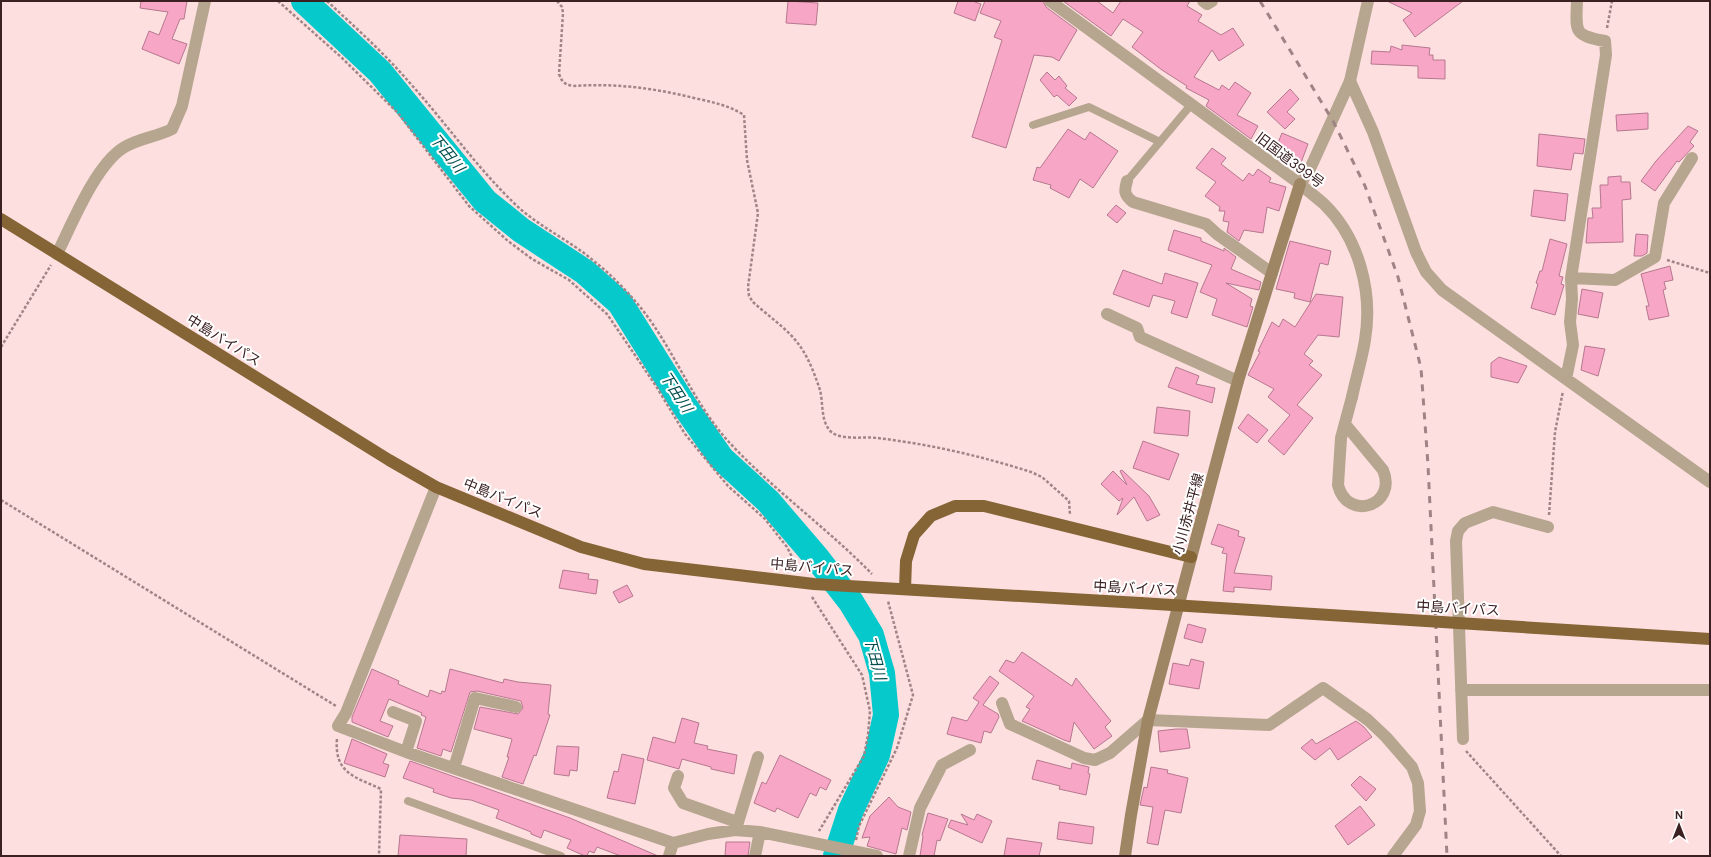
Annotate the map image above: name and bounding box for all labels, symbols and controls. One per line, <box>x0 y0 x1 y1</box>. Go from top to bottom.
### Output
street label: 旧国道399号 <box>1252 128 1328 192</box>
water label: 下田川 <box>425 129 470 178</box>
street label: 中島バイパス <box>184 310 264 370</box>
water label: 下田川 <box>655 368 698 418</box>
street label: 小川赤井平線 <box>1168 471 1208 557</box>
street label: 中島バイパス <box>461 474 545 522</box>
street label: 中島バイパス <box>770 554 854 580</box>
street label: 中島バイパス <box>1093 577 1177 599</box>
street label: 中島バイパス <box>1416 597 1500 619</box>
water label: 下田川 <box>860 634 891 684</box>
north arrow <box>1659 805 1699 845</box>
text: N <box>1675 808 1683 822</box>

